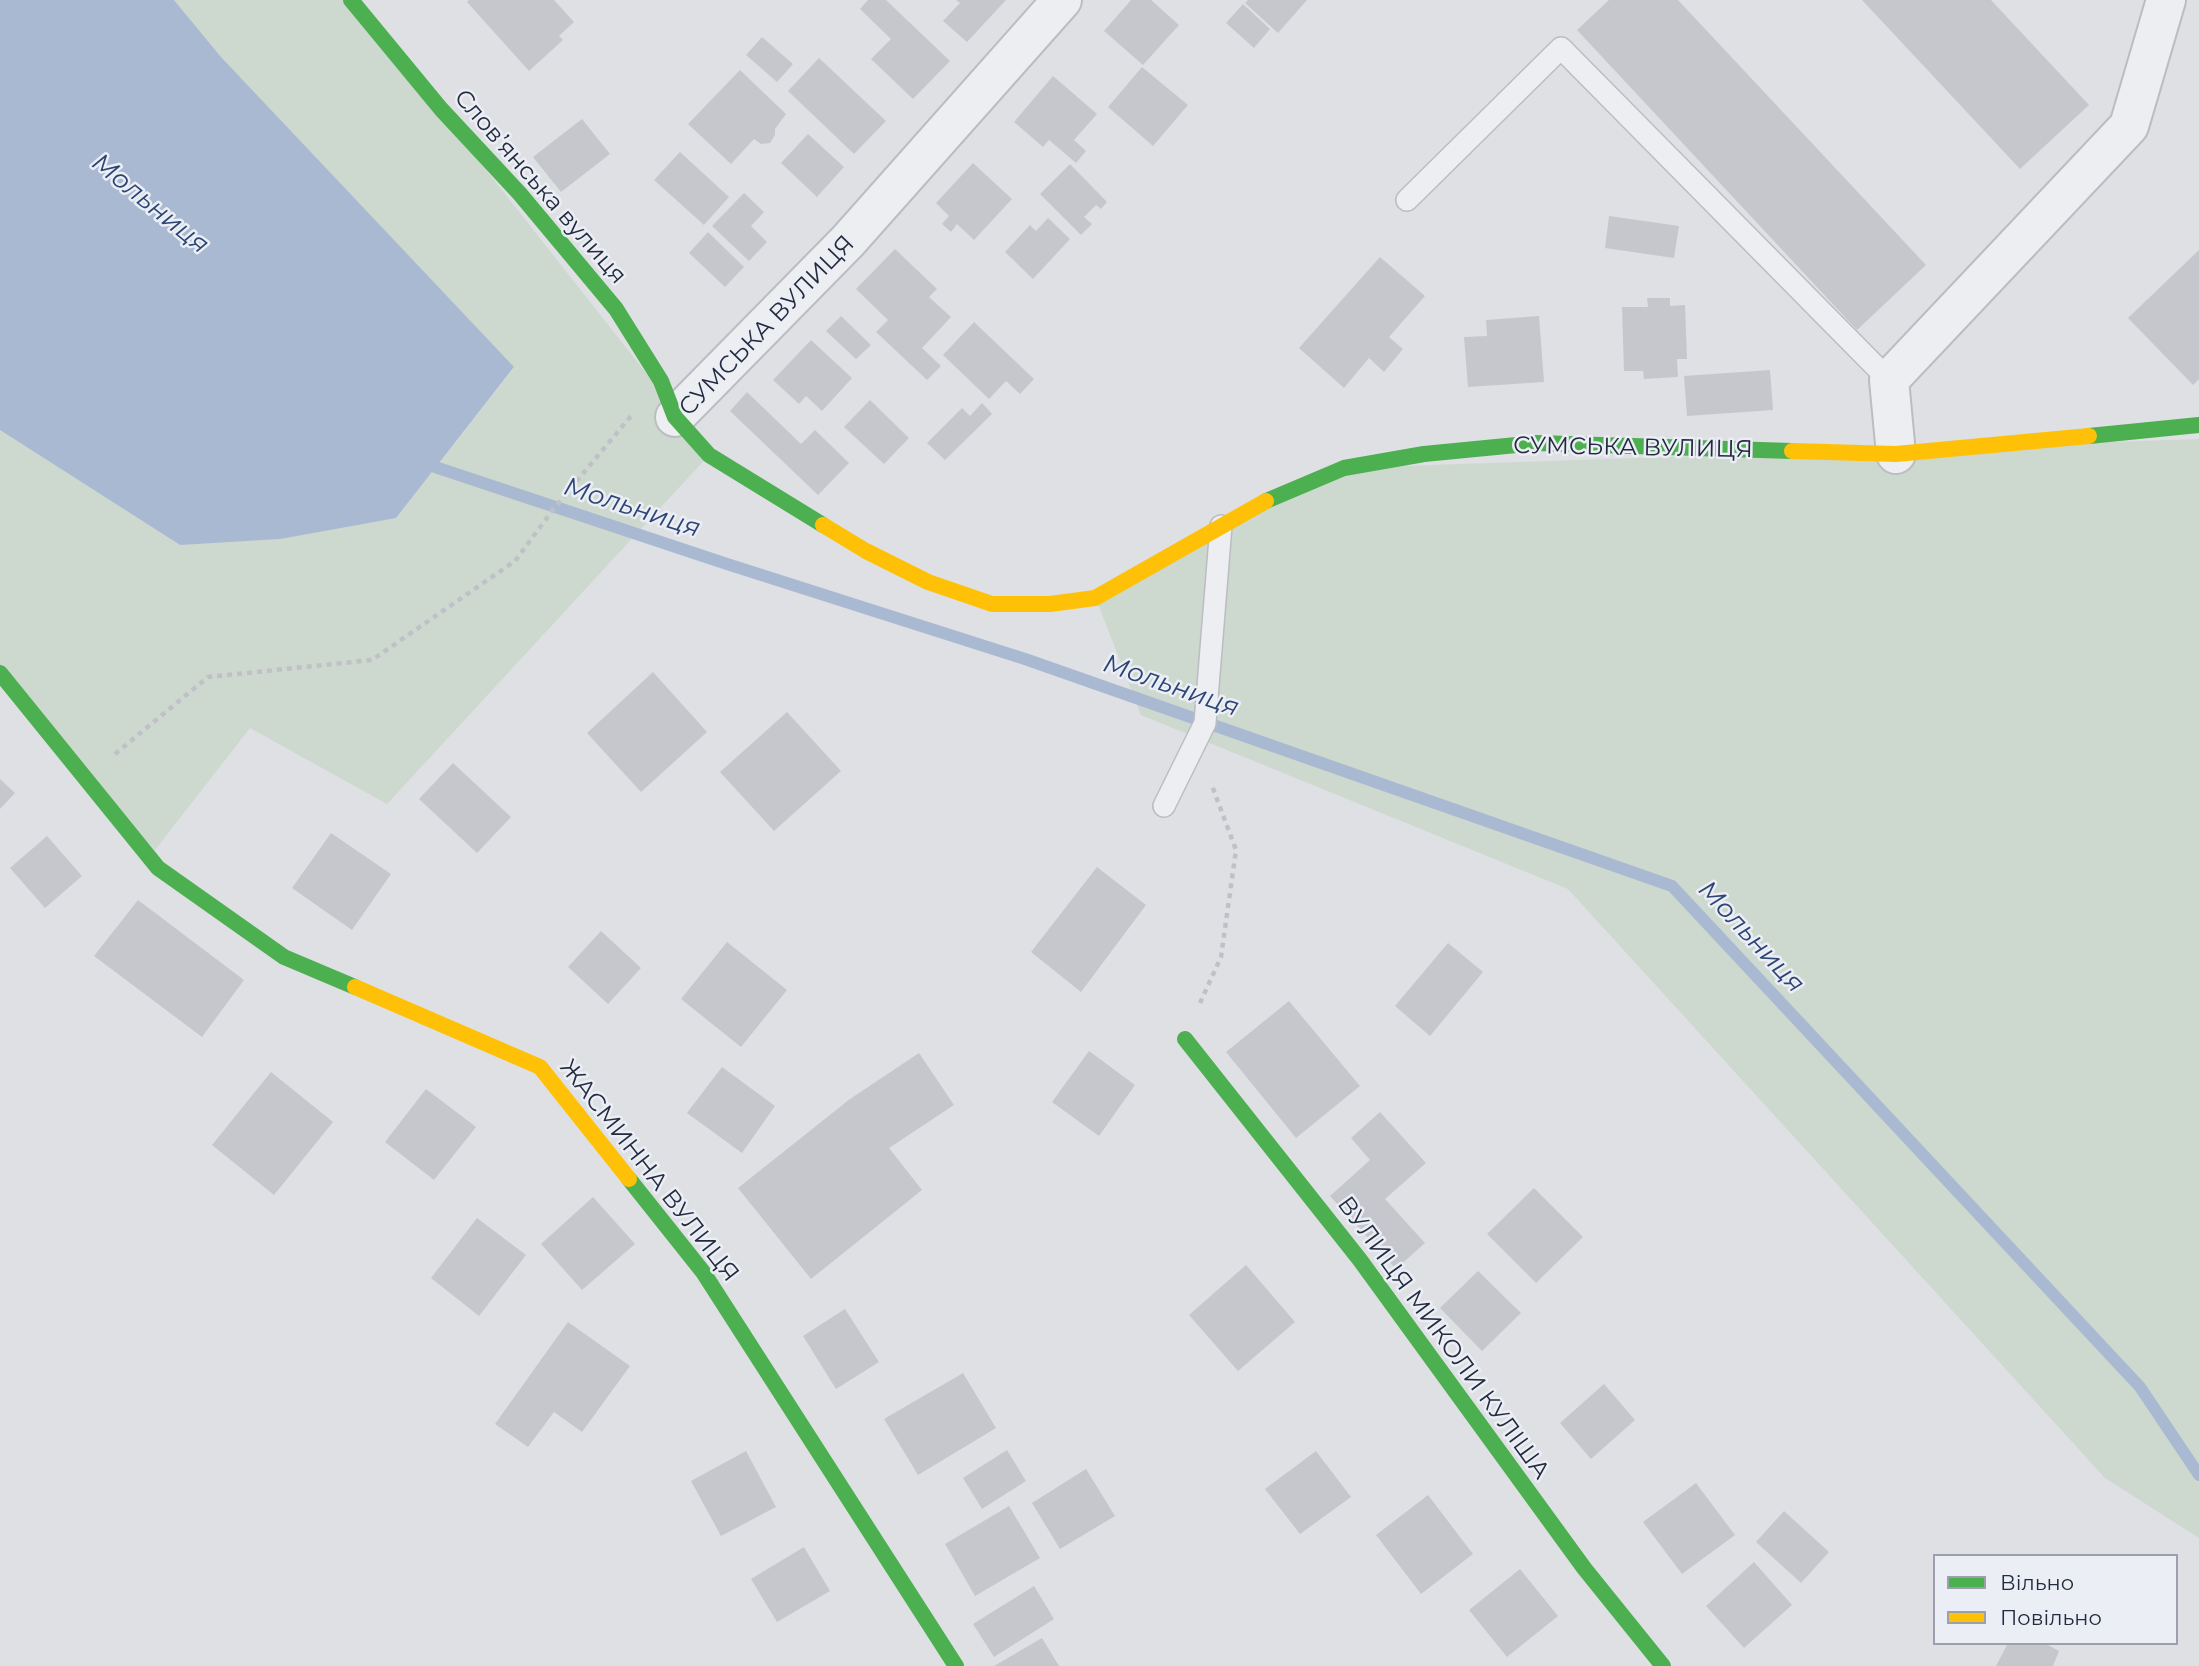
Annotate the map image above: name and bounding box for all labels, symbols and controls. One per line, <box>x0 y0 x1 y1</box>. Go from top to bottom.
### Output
street label: Словʼянська вулиця <box>448 84 632 290</box>
water label: Мольниця <box>85 147 215 261</box>
street label: СУМСЬКА ВУЛИЦЯ <box>673 230 861 422</box>
street label: СУМСЬКА ВУЛИЦЯ <box>1513 432 1753 464</box>
water label: Мольниця <box>560 471 704 545</box>
water label: Мольниця <box>1099 648 1243 724</box>
water label: Мольниця <box>1691 875 1811 999</box>
street label: ЖАСМИННА ВУЛИЦЯ <box>553 1054 745 1288</box>
street label: ВУЛИЦЯ МИКОЛИ КУЛІША <box>1331 1191 1555 1485</box>
legend <box>1933 1554 2178 1645</box>
text: Вільно <box>2000 1570 2074 1595</box>
text: Повільно <box>2000 1605 2102 1630</box>

